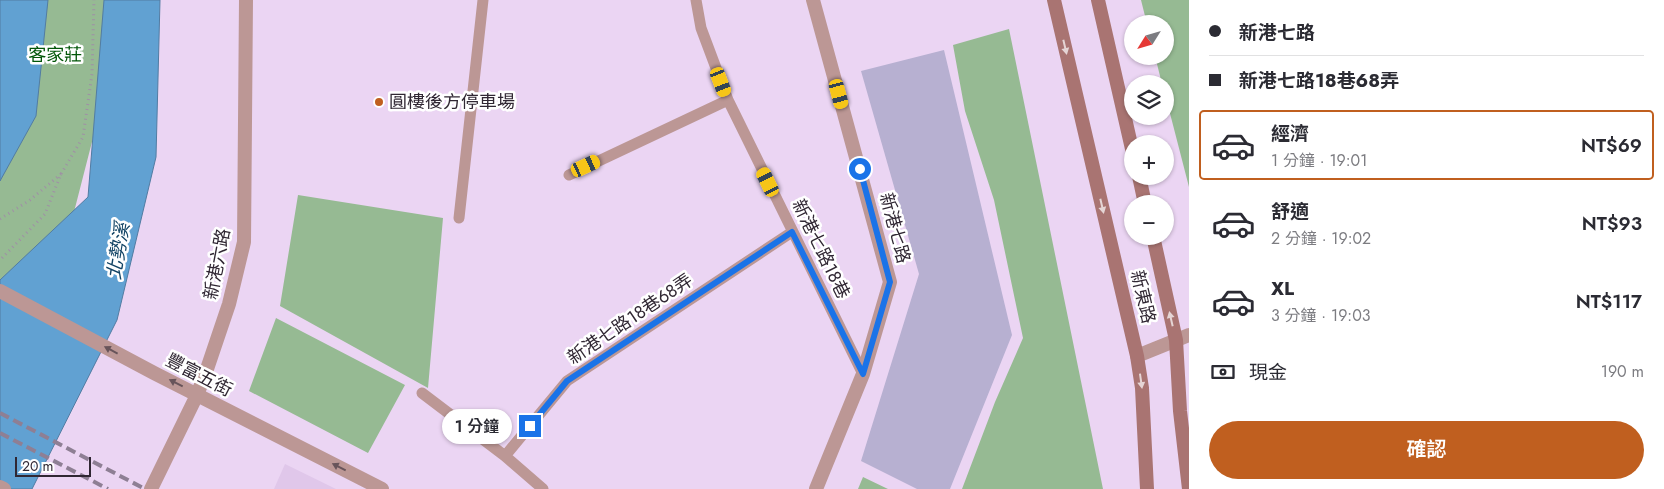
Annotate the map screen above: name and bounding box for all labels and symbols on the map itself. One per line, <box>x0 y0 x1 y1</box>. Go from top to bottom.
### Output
north arrow <box>1124 15 1174 65</box>
one-way arrow <box>1061 40 1069 55</box>
park label: 客家莊 <box>28 42 82 68</box>
car <box>708 65 733 99</box>
car <box>827 78 850 110</box>
place label: 圓樓後方停車場 <box>389 89 515 115</box>
marker: 圓樓後方停車場 <box>373 96 385 108</box>
car <box>569 153 602 179</box>
route start <box>849 158 871 180</box>
car <box>754 165 781 199</box>
street label: 新港七路 <box>873 190 917 266</box>
street label: 新港七路18巷 <box>786 195 856 303</box>
one-way arrow <box>1098 198 1106 213</box>
water label: 北勢溪 <box>100 218 136 281</box>
street label: 新港六路 <box>197 226 237 302</box>
street label: 新港七路18巷68弄 <box>562 267 698 371</box>
street label: 新東路 <box>1124 268 1162 326</box>
one-way arrow <box>1167 310 1175 326</box>
one-way arrow <box>104 346 118 354</box>
street label: 豐富五街 <box>161 347 237 403</box>
one-way arrow <box>1138 374 1146 390</box>
one-way arrow <box>169 379 183 387</box>
callout: 1 分鐘 <box>442 408 512 444</box>
route end <box>519 415 541 437</box>
scale bar <box>15 454 91 477</box>
one-way arrow <box>331 463 346 471</box>

